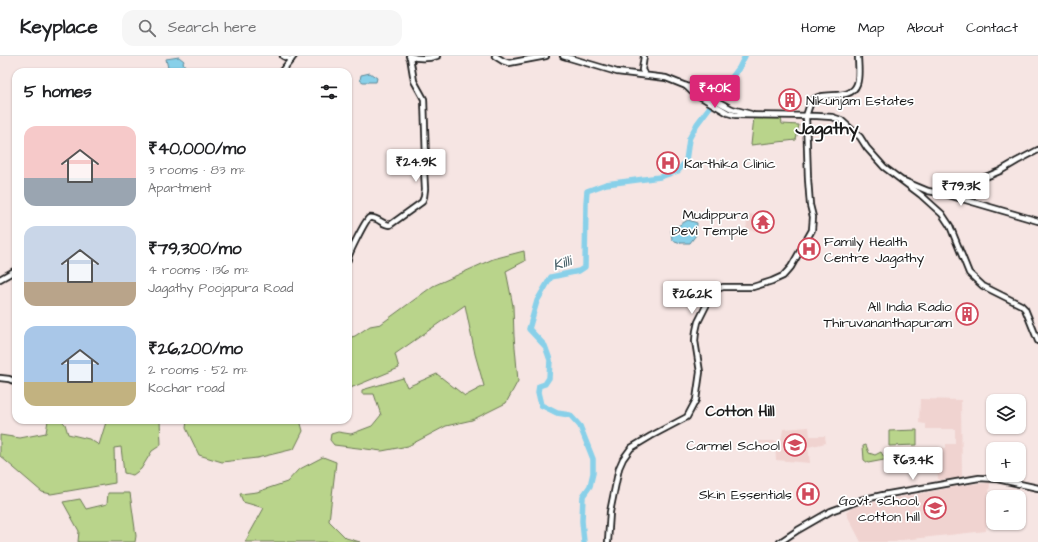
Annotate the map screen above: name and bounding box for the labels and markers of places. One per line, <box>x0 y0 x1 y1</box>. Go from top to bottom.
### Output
pin: ₹40K <box>691 75 739 109</box>
building icon: Nikunjam Estates <box>777 87 803 113</box>
place label: Nikunjam Estates <box>806 91 914 111</box>
pin: ₹24.9K <box>383 149 449 183</box>
hospital icon: Karthika Clinic <box>655 150 681 176</box>
place label: Karthika Clinic <box>684 154 776 174</box>
pin: ₹79.3K <box>928 173 994 207</box>
place label: Mudippura Devi Temple <box>672 205 748 241</box>
temple icon: Mudippura Devi Temple <box>750 209 776 235</box>
place label: Family Health Centre Jagathy <box>824 232 925 268</box>
hospital icon: Family Health Centre Jagathy <box>796 236 822 262</box>
pin: ₹26.2K <box>659 281 725 315</box>
place label: All India Radio Thiruvananthapuram <box>824 297 952 333</box>
building icon: All India Radio Thiruvananthapuram <box>954 301 980 327</box>
school or university icon: Carmel School <box>782 432 808 458</box>
place label: Carmel School <box>686 436 780 456</box>
pin: ₹63.4K <box>880 447 946 481</box>
hospital icon: Skin Essentials <box>795 481 821 507</box>
place label: Skin Essentials <box>699 485 792 505</box>
place label: Govt. school, cotton hill <box>839 491 920 527</box>
school or university icon: Govt. school, cotton hill <box>922 495 948 521</box>

